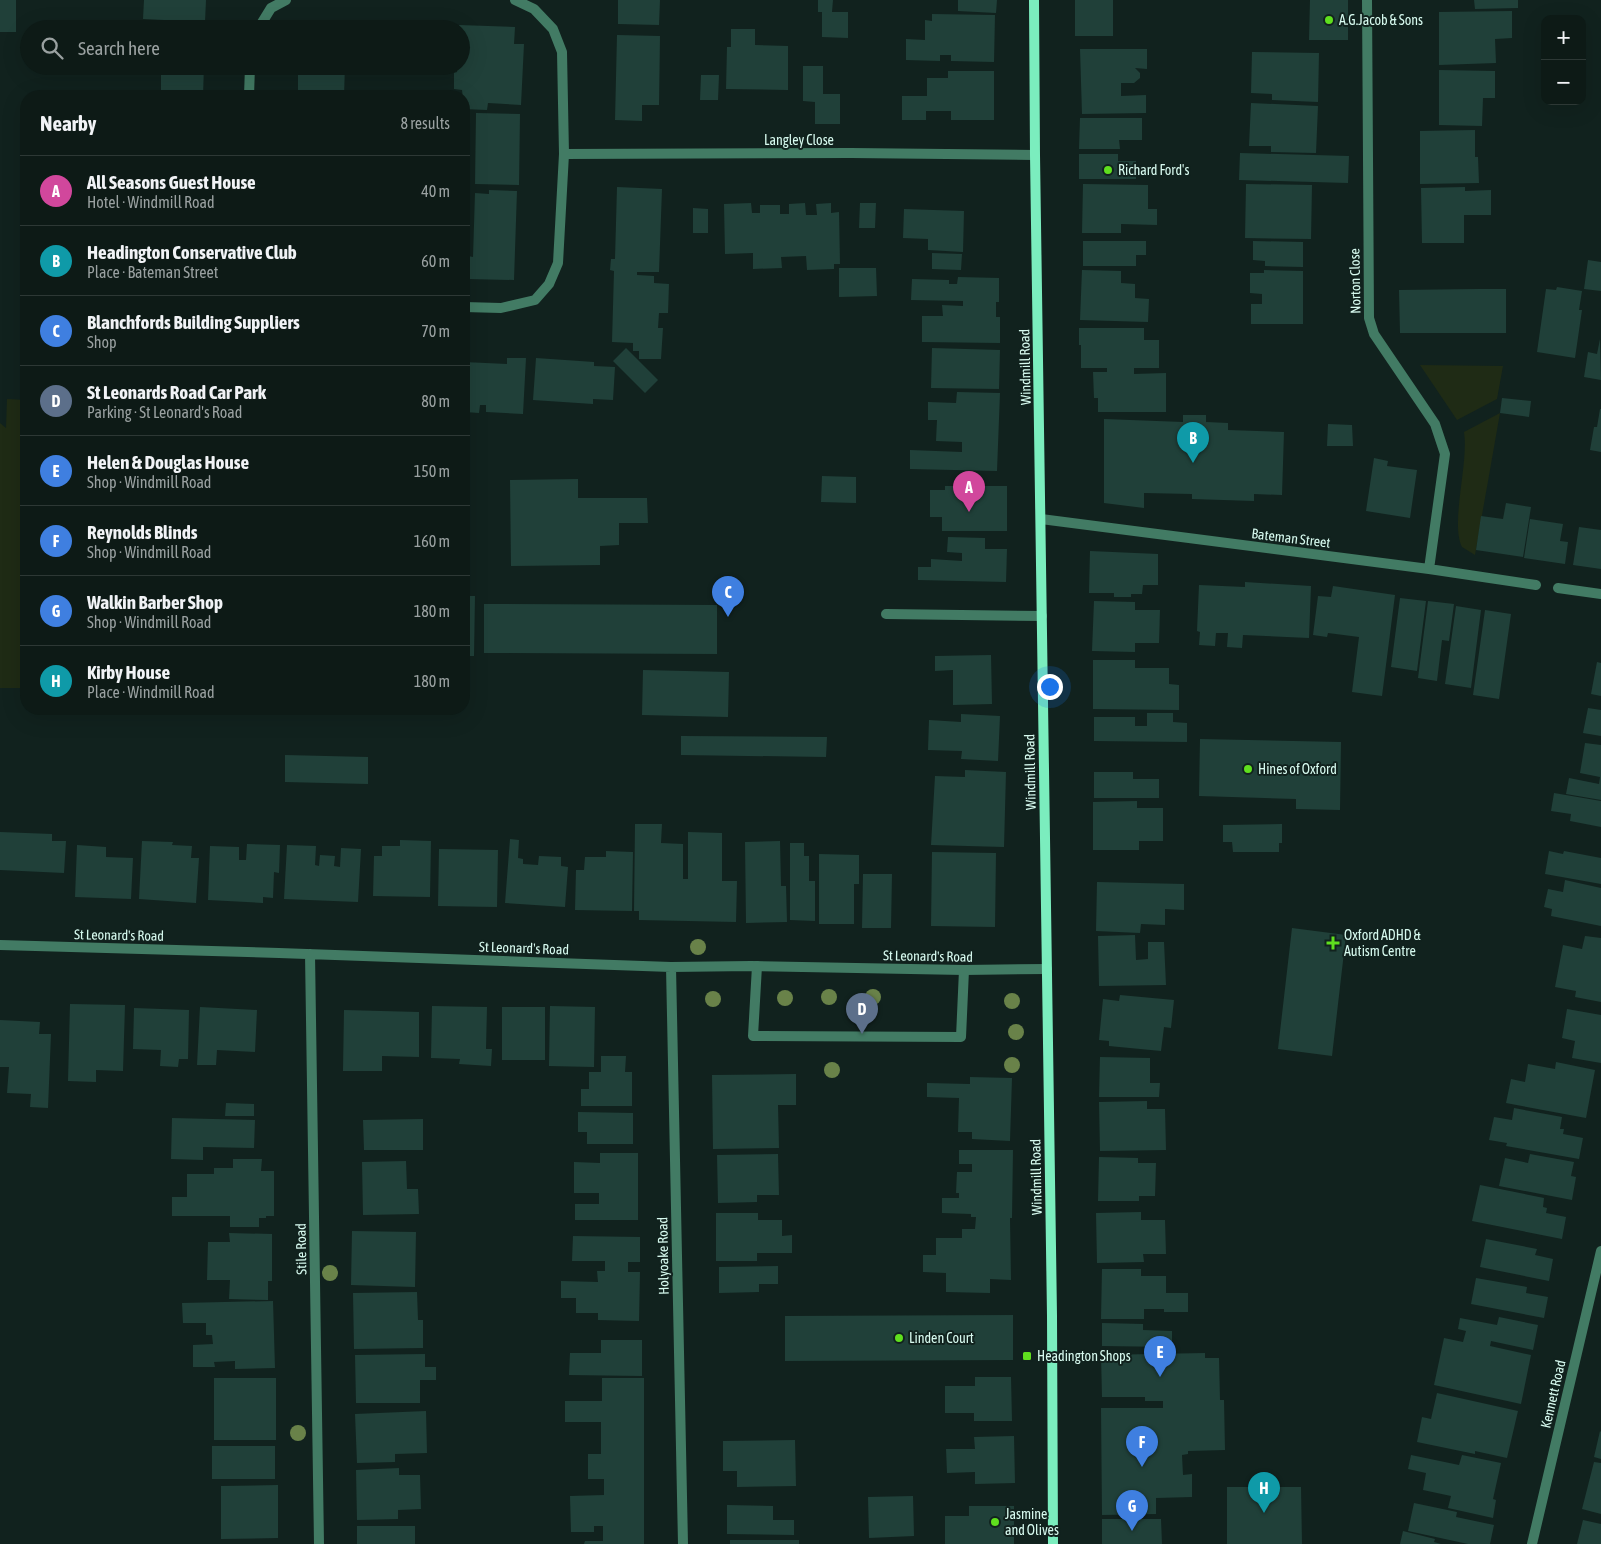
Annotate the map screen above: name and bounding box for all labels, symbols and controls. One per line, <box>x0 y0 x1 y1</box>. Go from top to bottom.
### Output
place label: A.G.Jacob & Sons <box>1339 12 1423 28</box>
marker: A.G.Jacob & Sons <box>1323 14 1335 26</box>
map controls <box>1541 15 1586 105</box>
button: + <box>1541 15 1586 60</box>
search box <box>20 20 470 75</box>
icon: search <box>38 34 66 62</box>
text: Search here <box>78 37 160 59</box>
button: − <box>1541 60 1586 105</box>
text: Nearby <box>40 111 96 135</box>
text: 8 results <box>400 114 450 132</box>
street label: Langley Close <box>764 132 834 148</box>
place label: Richard Ford's <box>1118 162 1189 178</box>
marker: Richard Ford's <box>1102 164 1114 176</box>
text: All Seasons Guest House <box>87 171 256 193</box>
text: A <box>52 182 60 200</box>
text: 40 m <box>421 182 450 200</box>
text: Hotel · Windmill Road <box>87 193 215 211</box>
text: Headington Conservative Club <box>87 241 297 263</box>
street label: Norton Close <box>1346 248 1364 314</box>
text: B <box>52 252 60 270</box>
text: 60 m <box>421 252 450 270</box>
text: Place · Bateman Street <box>87 263 218 281</box>
text: Blanchfords Building Suppliers <box>87 311 300 333</box>
text: C <box>52 322 60 340</box>
text: 70 m <box>421 322 450 340</box>
street label: Windmill Road <box>1016 329 1034 405</box>
text: Shop <box>87 333 117 351</box>
text: St Leonards Road Car Park <box>87 381 266 403</box>
text: D <box>52 392 60 410</box>
text: 80 m <box>421 392 450 410</box>
text: Parking · St Leonard's Road <box>87 403 242 421</box>
pin: B <box>1177 422 1209 463</box>
text: Helen & Douglas House <box>87 451 249 473</box>
text: E <box>53 462 59 480</box>
text: 150 m <box>414 462 450 480</box>
pin: A <box>953 471 985 512</box>
text: Shop · Windmill Road <box>87 473 211 491</box>
text: Reynolds Blinds <box>87 521 197 543</box>
street label: Bateman Street <box>1251 525 1331 551</box>
text: F <box>53 532 59 550</box>
text: 160 m <box>414 532 450 550</box>
text: Shop · Windmill Road <box>87 543 211 561</box>
pin: C <box>712 576 744 617</box>
text: Walkin Barber Shop <box>87 591 223 613</box>
text: G <box>52 602 60 620</box>
text: 180 m <box>414 602 450 620</box>
text: Shop · Windmill Road <box>87 613 211 631</box>
text: Kirby House <box>87 661 170 683</box>
text: H <box>51 672 61 690</box>
text: 180 m <box>414 672 450 690</box>
your location <box>1037 674 1063 700</box>
text: Place · Windmill Road <box>87 683 215 701</box>
street label: Windmill Road <box>1021 734 1039 810</box>
place label: Hines of Oxford <box>1258 761 1337 777</box>
marker: Hines of Oxford <box>1242 763 1254 775</box>
street label: St Leonard's Road <box>74 926 164 944</box>
place label: Oxford ADHD & Autism Centre <box>1344 927 1422 959</box>
marker: Oxford ADHD & Autism Centre <box>1326 936 1340 950</box>
street label: St Leonard's Road <box>479 938 569 958</box>
street label: St Leonard's Road <box>883 947 973 965</box>
pin: D <box>846 993 878 1034</box>
street label: Windmill Road <box>1027 1139 1045 1215</box>
street label: Holyoake Road <box>654 1217 672 1295</box>
street label: Stile Road <box>293 1223 309 1275</box>
place label: Linden Court <box>909 1330 974 1346</box>
marker: Linden Court <box>893 1332 905 1344</box>
pin: E <box>1144 1336 1176 1377</box>
place label: Headington Shops <box>1037 1348 1131 1364</box>
marker: Headington Shops <box>1021 1350 1033 1362</box>
street label: Kennett Road <box>1537 1358 1569 1430</box>
pin: F <box>1126 1426 1158 1467</box>
pin: H <box>1248 1472 1280 1513</box>
pin: G <box>1116 1490 1148 1531</box>
place label: Jasmine and Olives <box>1005 1506 1059 1538</box>
marker: Jasmine and Olives <box>989 1516 1001 1528</box>

